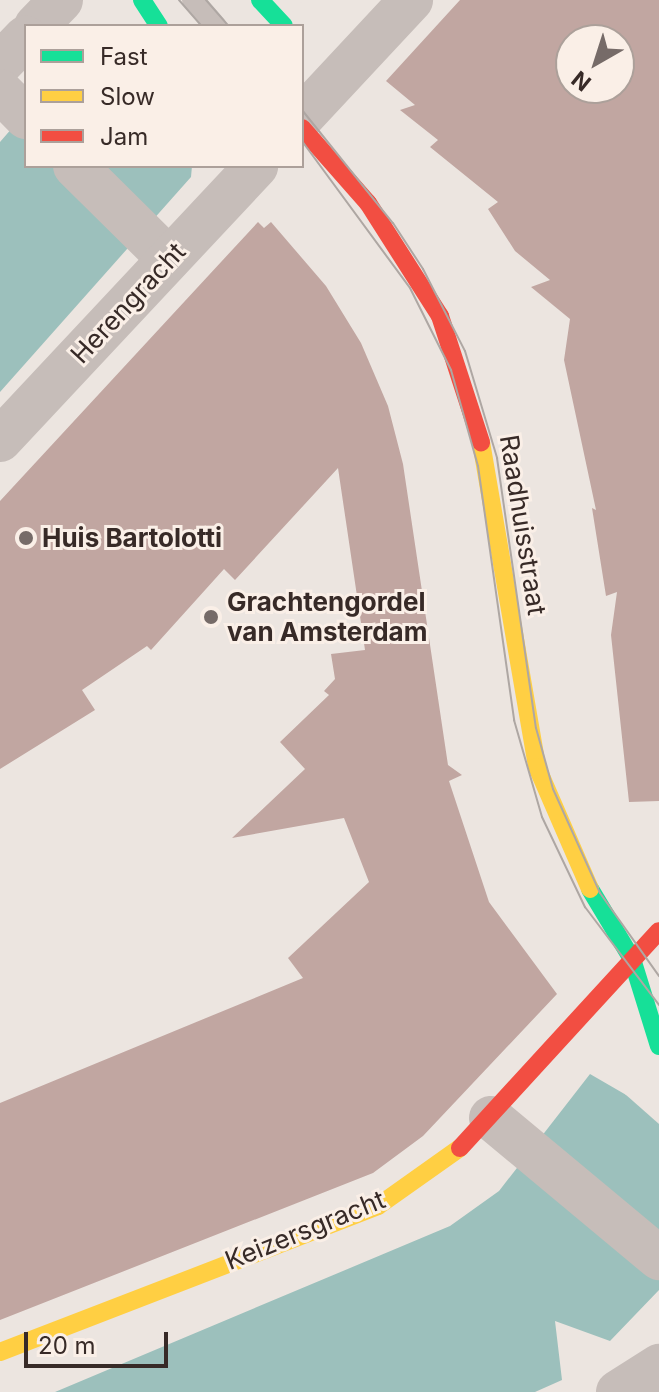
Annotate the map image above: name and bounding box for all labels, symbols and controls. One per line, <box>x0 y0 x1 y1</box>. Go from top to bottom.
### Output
legend <box>24 24 304 168</box>
north arrow <box>555 24 635 104</box>
text: Fast <box>100 42 148 71</box>
text: N <box>566 66 596 96</box>
text: Slow <box>100 82 155 111</box>
text: Jam <box>100 122 148 151</box>
street label: Herengracht <box>64 236 192 370</box>
street label: Raadhuisstraat <box>493 433 553 617</box>
place label: Huis Bartolotti <box>42 522 222 554</box>
marker: Huis Bartolotti <box>17 529 35 547</box>
place label: Grachtengordel van Amsterdam <box>227 586 427 648</box>
marker: Grachtengordel van Amsterdam <box>202 608 220 626</box>
street label: Keizersgracht <box>221 1184 389 1276</box>
scale bar <box>28 1316 172 1366</box>
text: 20 m <box>38 1331 96 1360</box>

